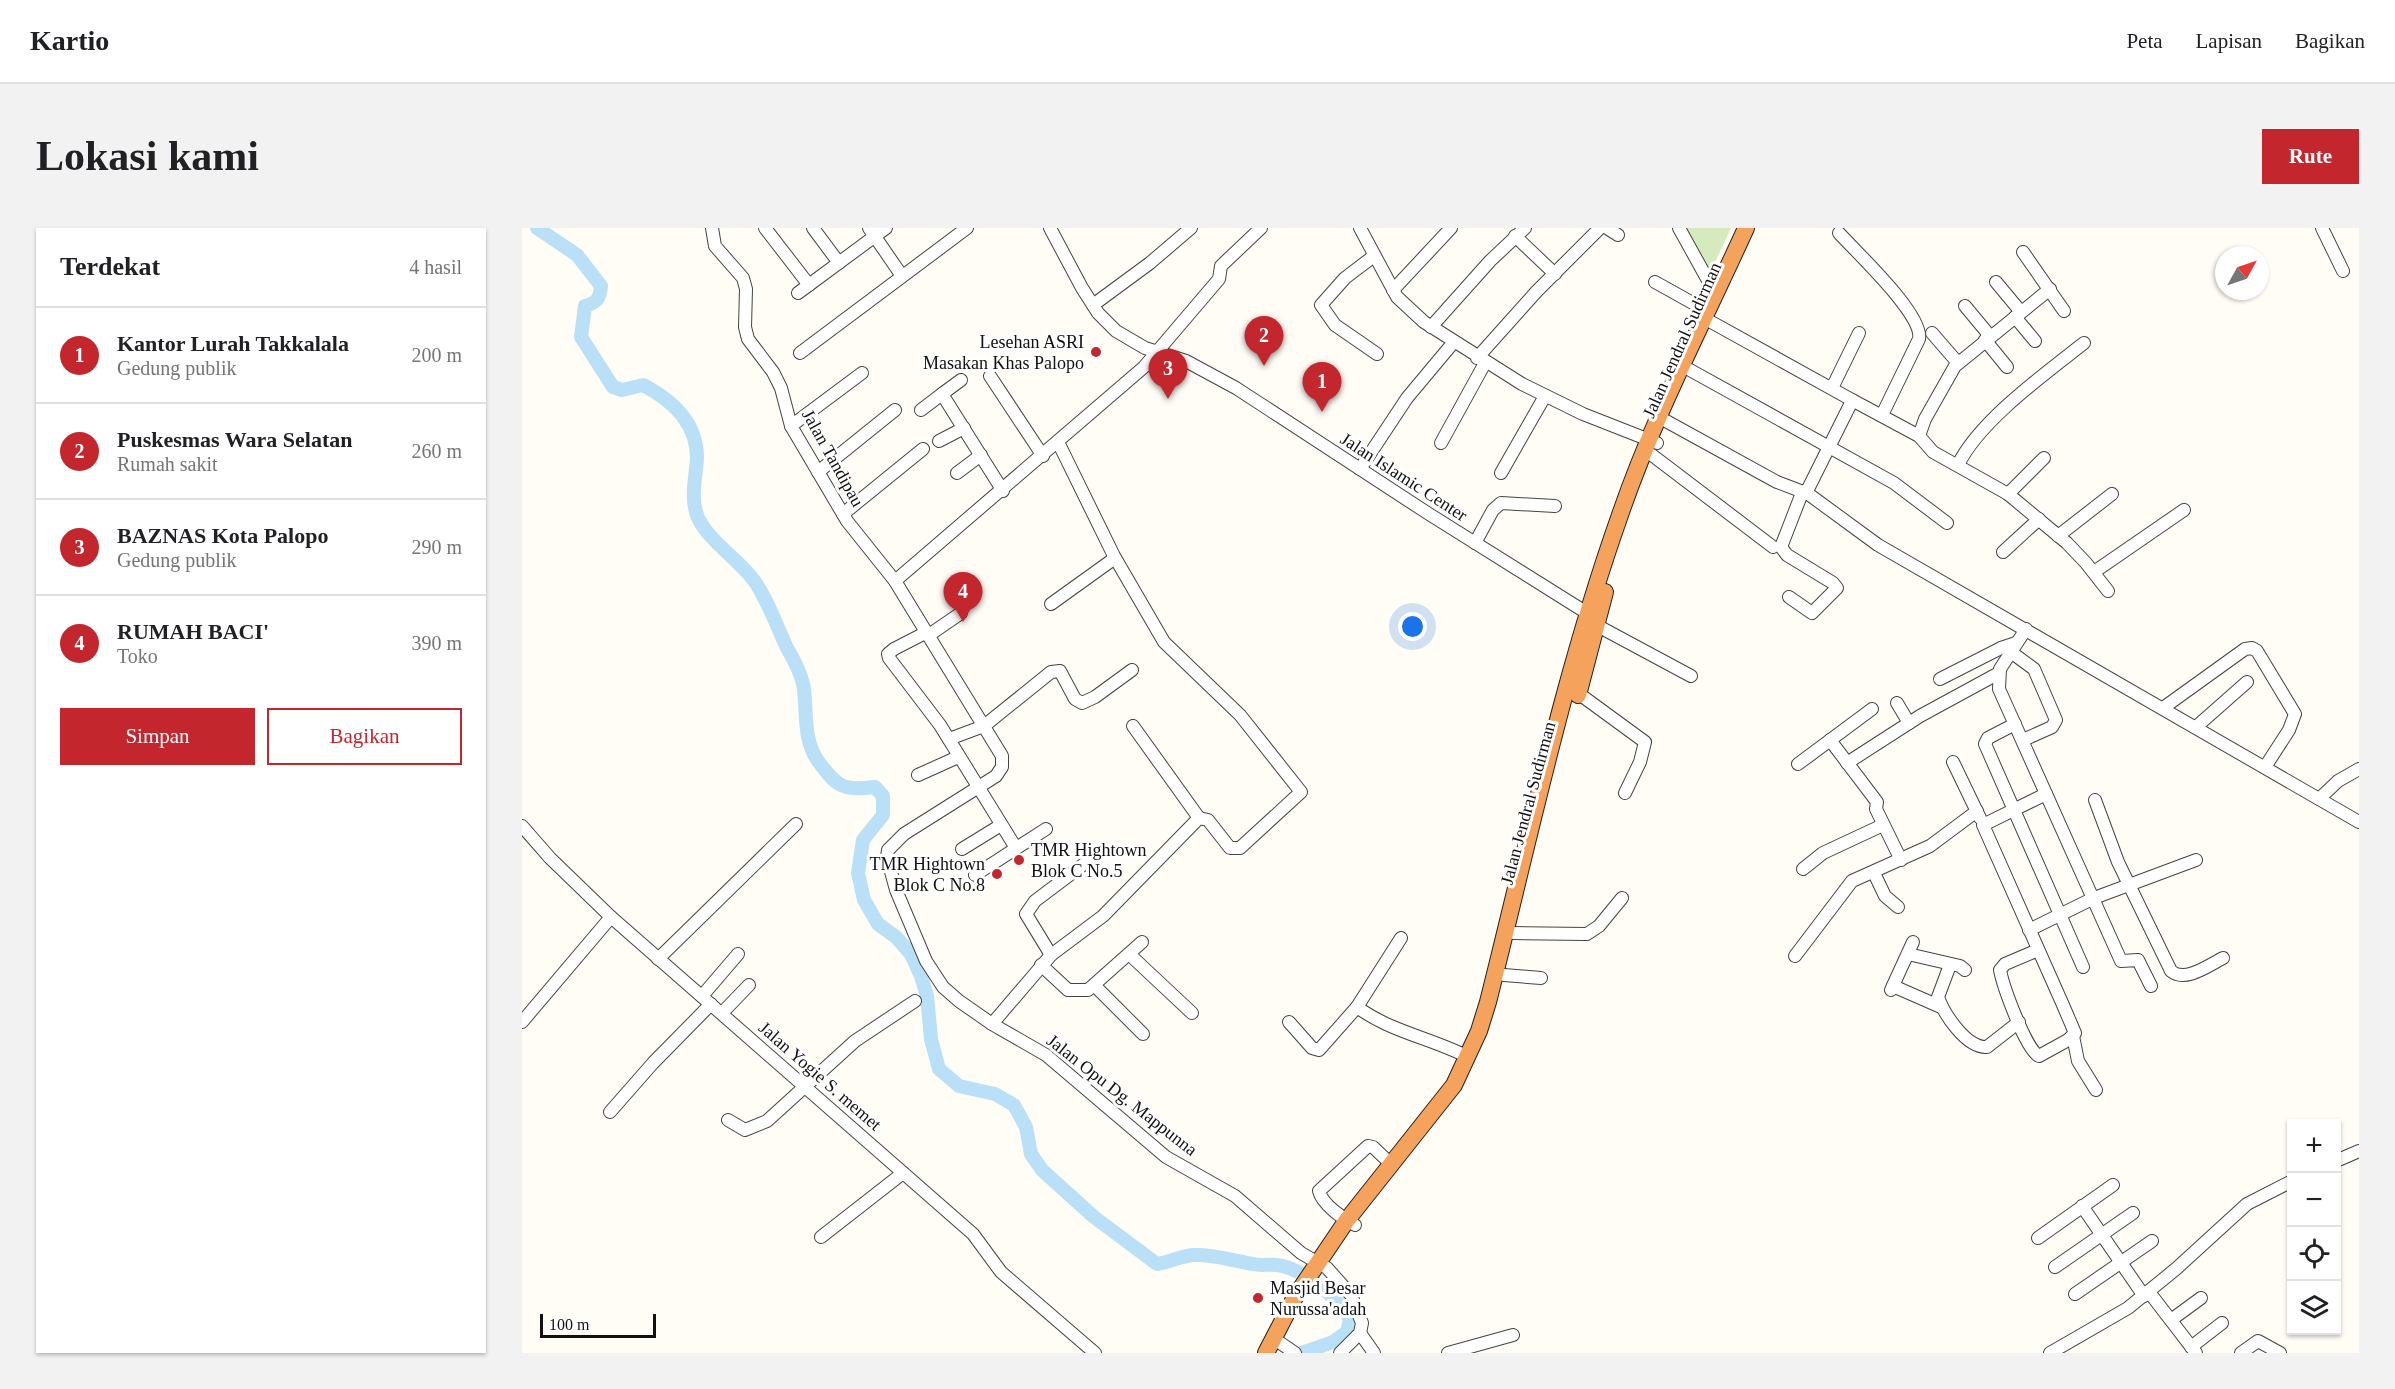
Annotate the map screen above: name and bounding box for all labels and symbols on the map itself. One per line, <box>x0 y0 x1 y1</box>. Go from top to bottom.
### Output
north arrow <box>2215 246 2269 300</box>
street label: Jalan Jendral Sudirman <box>1639 259 1725 421</box>
pin: 2 <box>1244 316 1284 366</box>
place label: Lesehan ASRI Masakan Khas Palopo <box>923 332 1084 373</box>
marker: Lesehan ASRI Masakan Khas Palopo <box>1089 345 1103 359</box>
pin: 3 <box>1148 350 1188 399</box>
pin: 1 <box>1302 362 1342 412</box>
street label: Jalan Tandipau <box>798 406 868 510</box>
street label: Jalan Islamic Center <box>1337 429 1471 525</box>
pin: 4 <box>944 572 982 622</box>
your location <box>1398 612 1427 641</box>
street label: Jalan Jendral Sudirman <box>1497 719 1559 887</box>
place label: TMR Hightown Blok C No.5 <box>1031 840 1147 881</box>
marker: TMR Hightown Blok C No.5 <box>1012 853 1026 867</box>
place label: TMR Hightown Blok C No.8 <box>869 854 985 895</box>
marker: TMR Hightown Blok C No.8 <box>990 867 1004 881</box>
street label: Jalan Yogie S. memet <box>755 1017 885 1135</box>
street label: Jalan Opu Dg. Mappunna <box>1043 1030 1201 1160</box>
place label: Masjid Besar Nurussa'adah <box>1270 1278 1366 1319</box>
marker: Masjid Besar Nurussa'adah <box>1251 1291 1265 1305</box>
scale bar <box>540 1311 656 1338</box>

